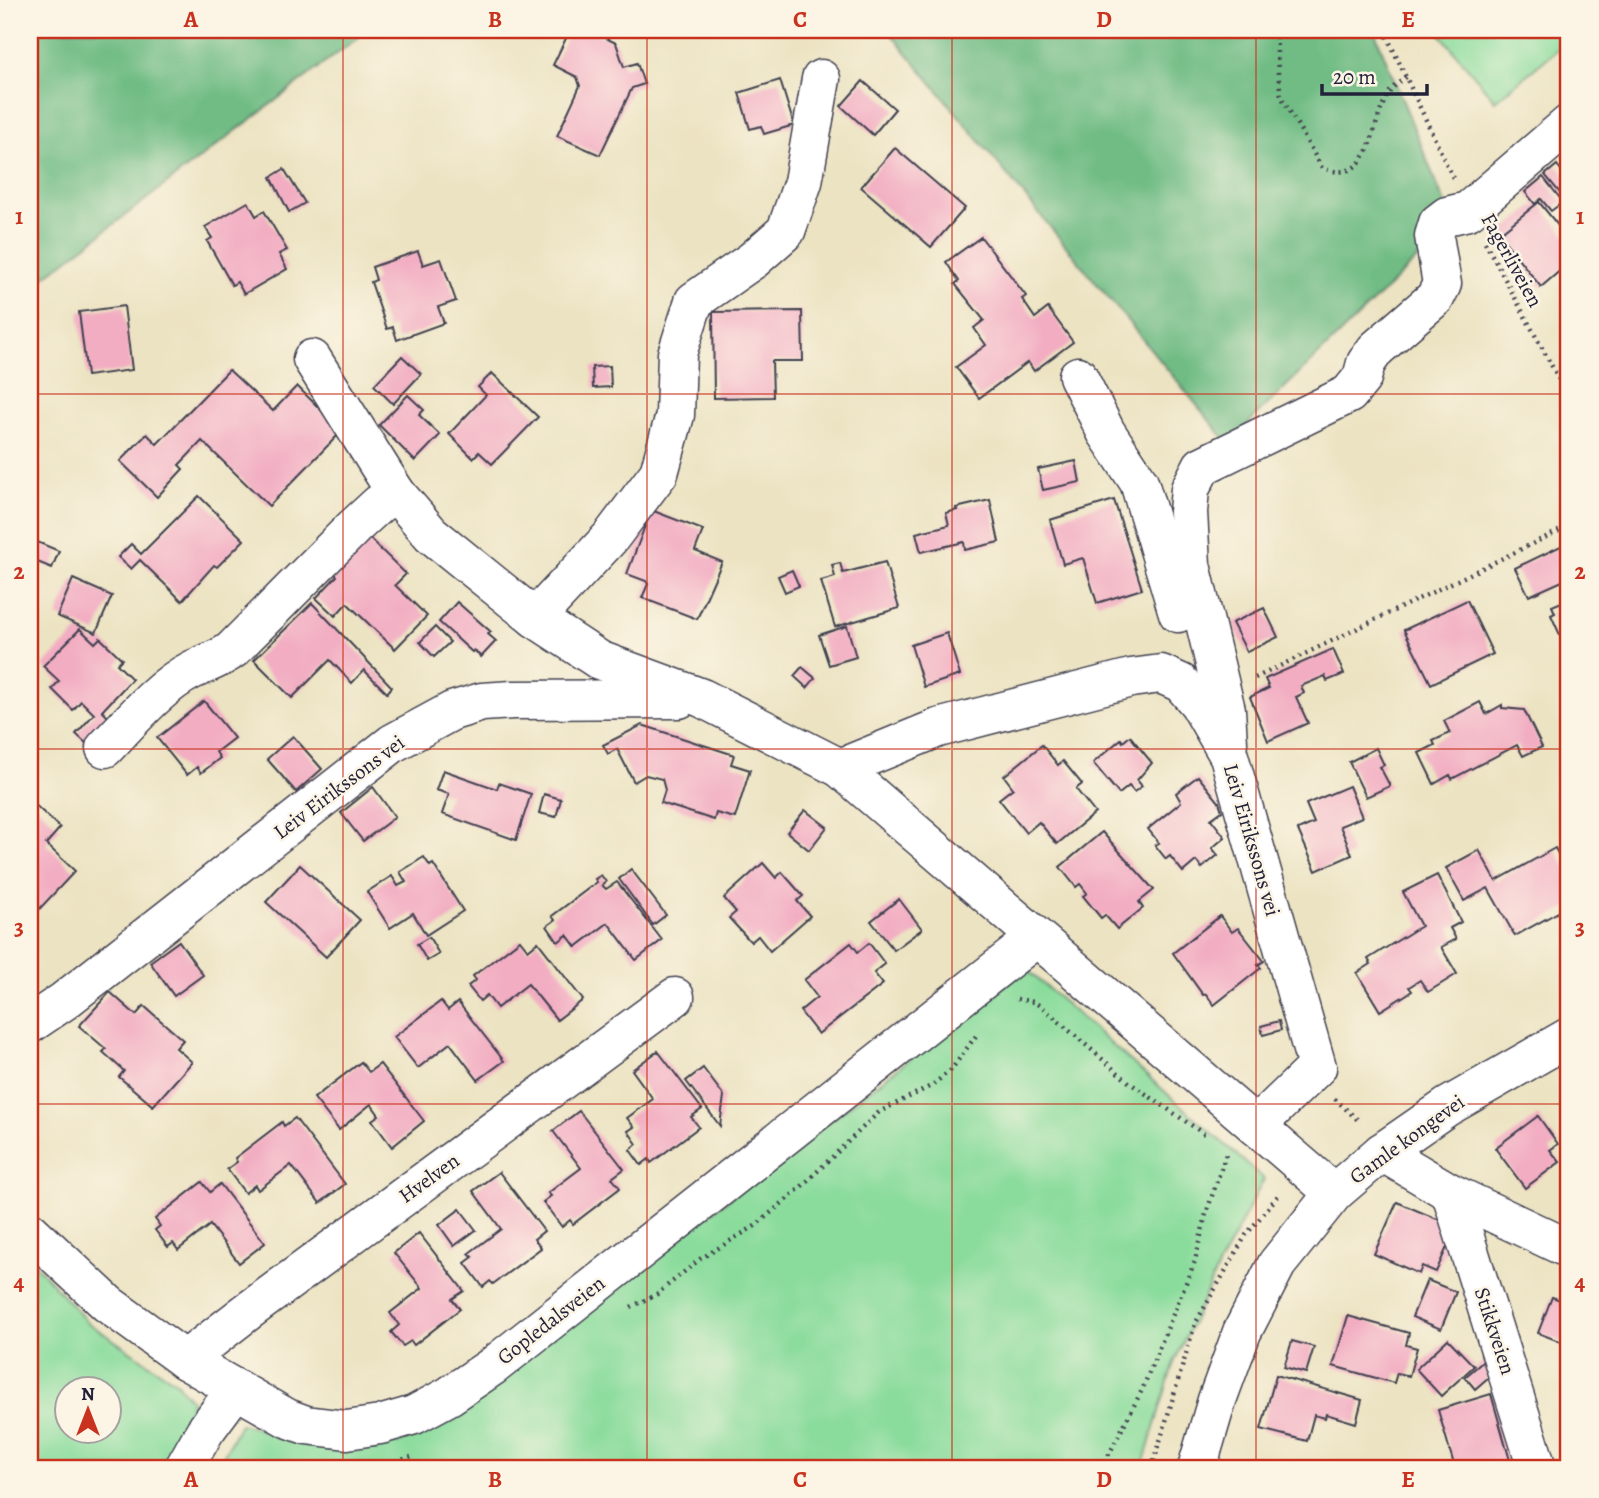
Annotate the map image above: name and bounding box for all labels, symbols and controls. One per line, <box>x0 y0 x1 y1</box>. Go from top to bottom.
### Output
text: A <box>183 4 199 35</box>
text: B <box>488 4 502 35</box>
text: C <box>793 4 807 35</box>
text: D <box>1096 4 1112 35</box>
text: E <box>1401 4 1415 35</box>
scale bar <box>1322 52 1428 96</box>
text: 20 m <box>1333 63 1376 91</box>
text: 1 <box>15 201 23 232</box>
text: 1 <box>1576 201 1584 232</box>
street label: Fagerliveien <box>1475 208 1549 312</box>
text: 2 <box>13 556 25 587</box>
text: 2 <box>1574 556 1586 587</box>
street label: Leiv Eirikssons vei <box>268 728 410 846</box>
street label: Leiv Eirikssons vei <box>1217 761 1287 920</box>
text: 3 <box>14 912 24 943</box>
text: 3 <box>1575 912 1585 943</box>
street label: Gamle kongevei <box>1344 1088 1470 1190</box>
street label: Hvelven <box>393 1146 465 1210</box>
text: 4 <box>14 1267 25 1298</box>
text: 4 <box>1575 1267 1586 1298</box>
street label: Gopledalsveien <box>491 1269 611 1371</box>
street label: Stikkveien <box>1468 1284 1522 1378</box>
north arrow <box>52 1376 122 1446</box>
text: N <box>81 1381 95 1407</box>
text: A <box>183 1464 199 1495</box>
text: B <box>488 1464 502 1495</box>
text: C <box>793 1464 807 1495</box>
text: D <box>1096 1464 1112 1495</box>
text: E <box>1401 1464 1415 1495</box>

